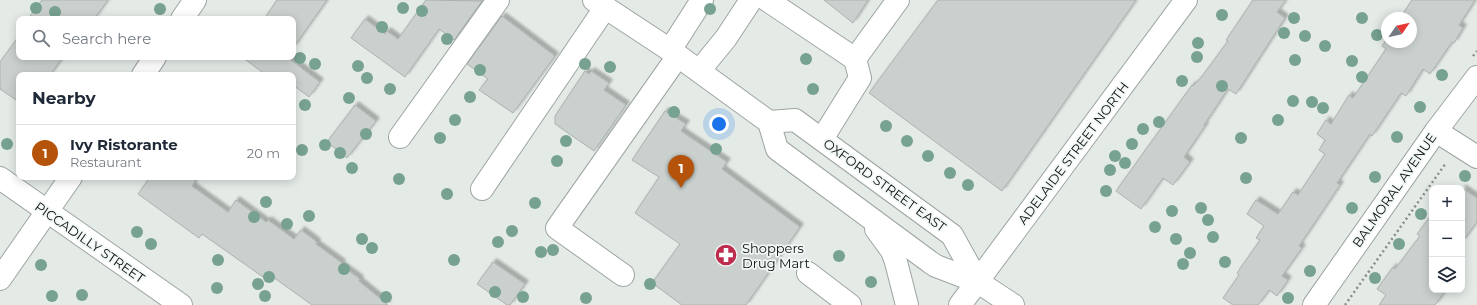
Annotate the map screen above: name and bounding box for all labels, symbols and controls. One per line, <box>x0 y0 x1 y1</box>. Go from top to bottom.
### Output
north arrow <box>1381 12 1417 48</box>
search box <box>16 16 296 60</box>
icon: search <box>30 27 52 49</box>
text: Search here <box>62 29 151 48</box>
street label: ADELAIDE STREET NORTH <box>1014 79 1132 227</box>
text: Nearby <box>32 88 96 108</box>
your location <box>709 114 729 134</box>
street label: BALMORAL AVENUE <box>1348 130 1440 250</box>
text: Ivy Ristorante <box>70 135 178 154</box>
street label: OXFORD STREET EAST <box>821 135 950 235</box>
text: 1 <box>42 145 48 161</box>
text: 20 m <box>247 145 280 161</box>
text: Restaurant <box>70 154 141 170</box>
pin: 1 <box>668 155 694 188</box>
map controls <box>1429 185 1465 293</box>
button: + <box>1429 185 1465 221</box>
street label: PICCADILLY STREET <box>32 198 148 286</box>
button: − <box>1429 221 1465 257</box>
place label: Shoppers Drug Mart <box>742 240 810 271</box>
pharmacy icon: Shoppers Drug Mart <box>713 242 739 268</box>
button: layers <box>1429 257 1465 293</box>

